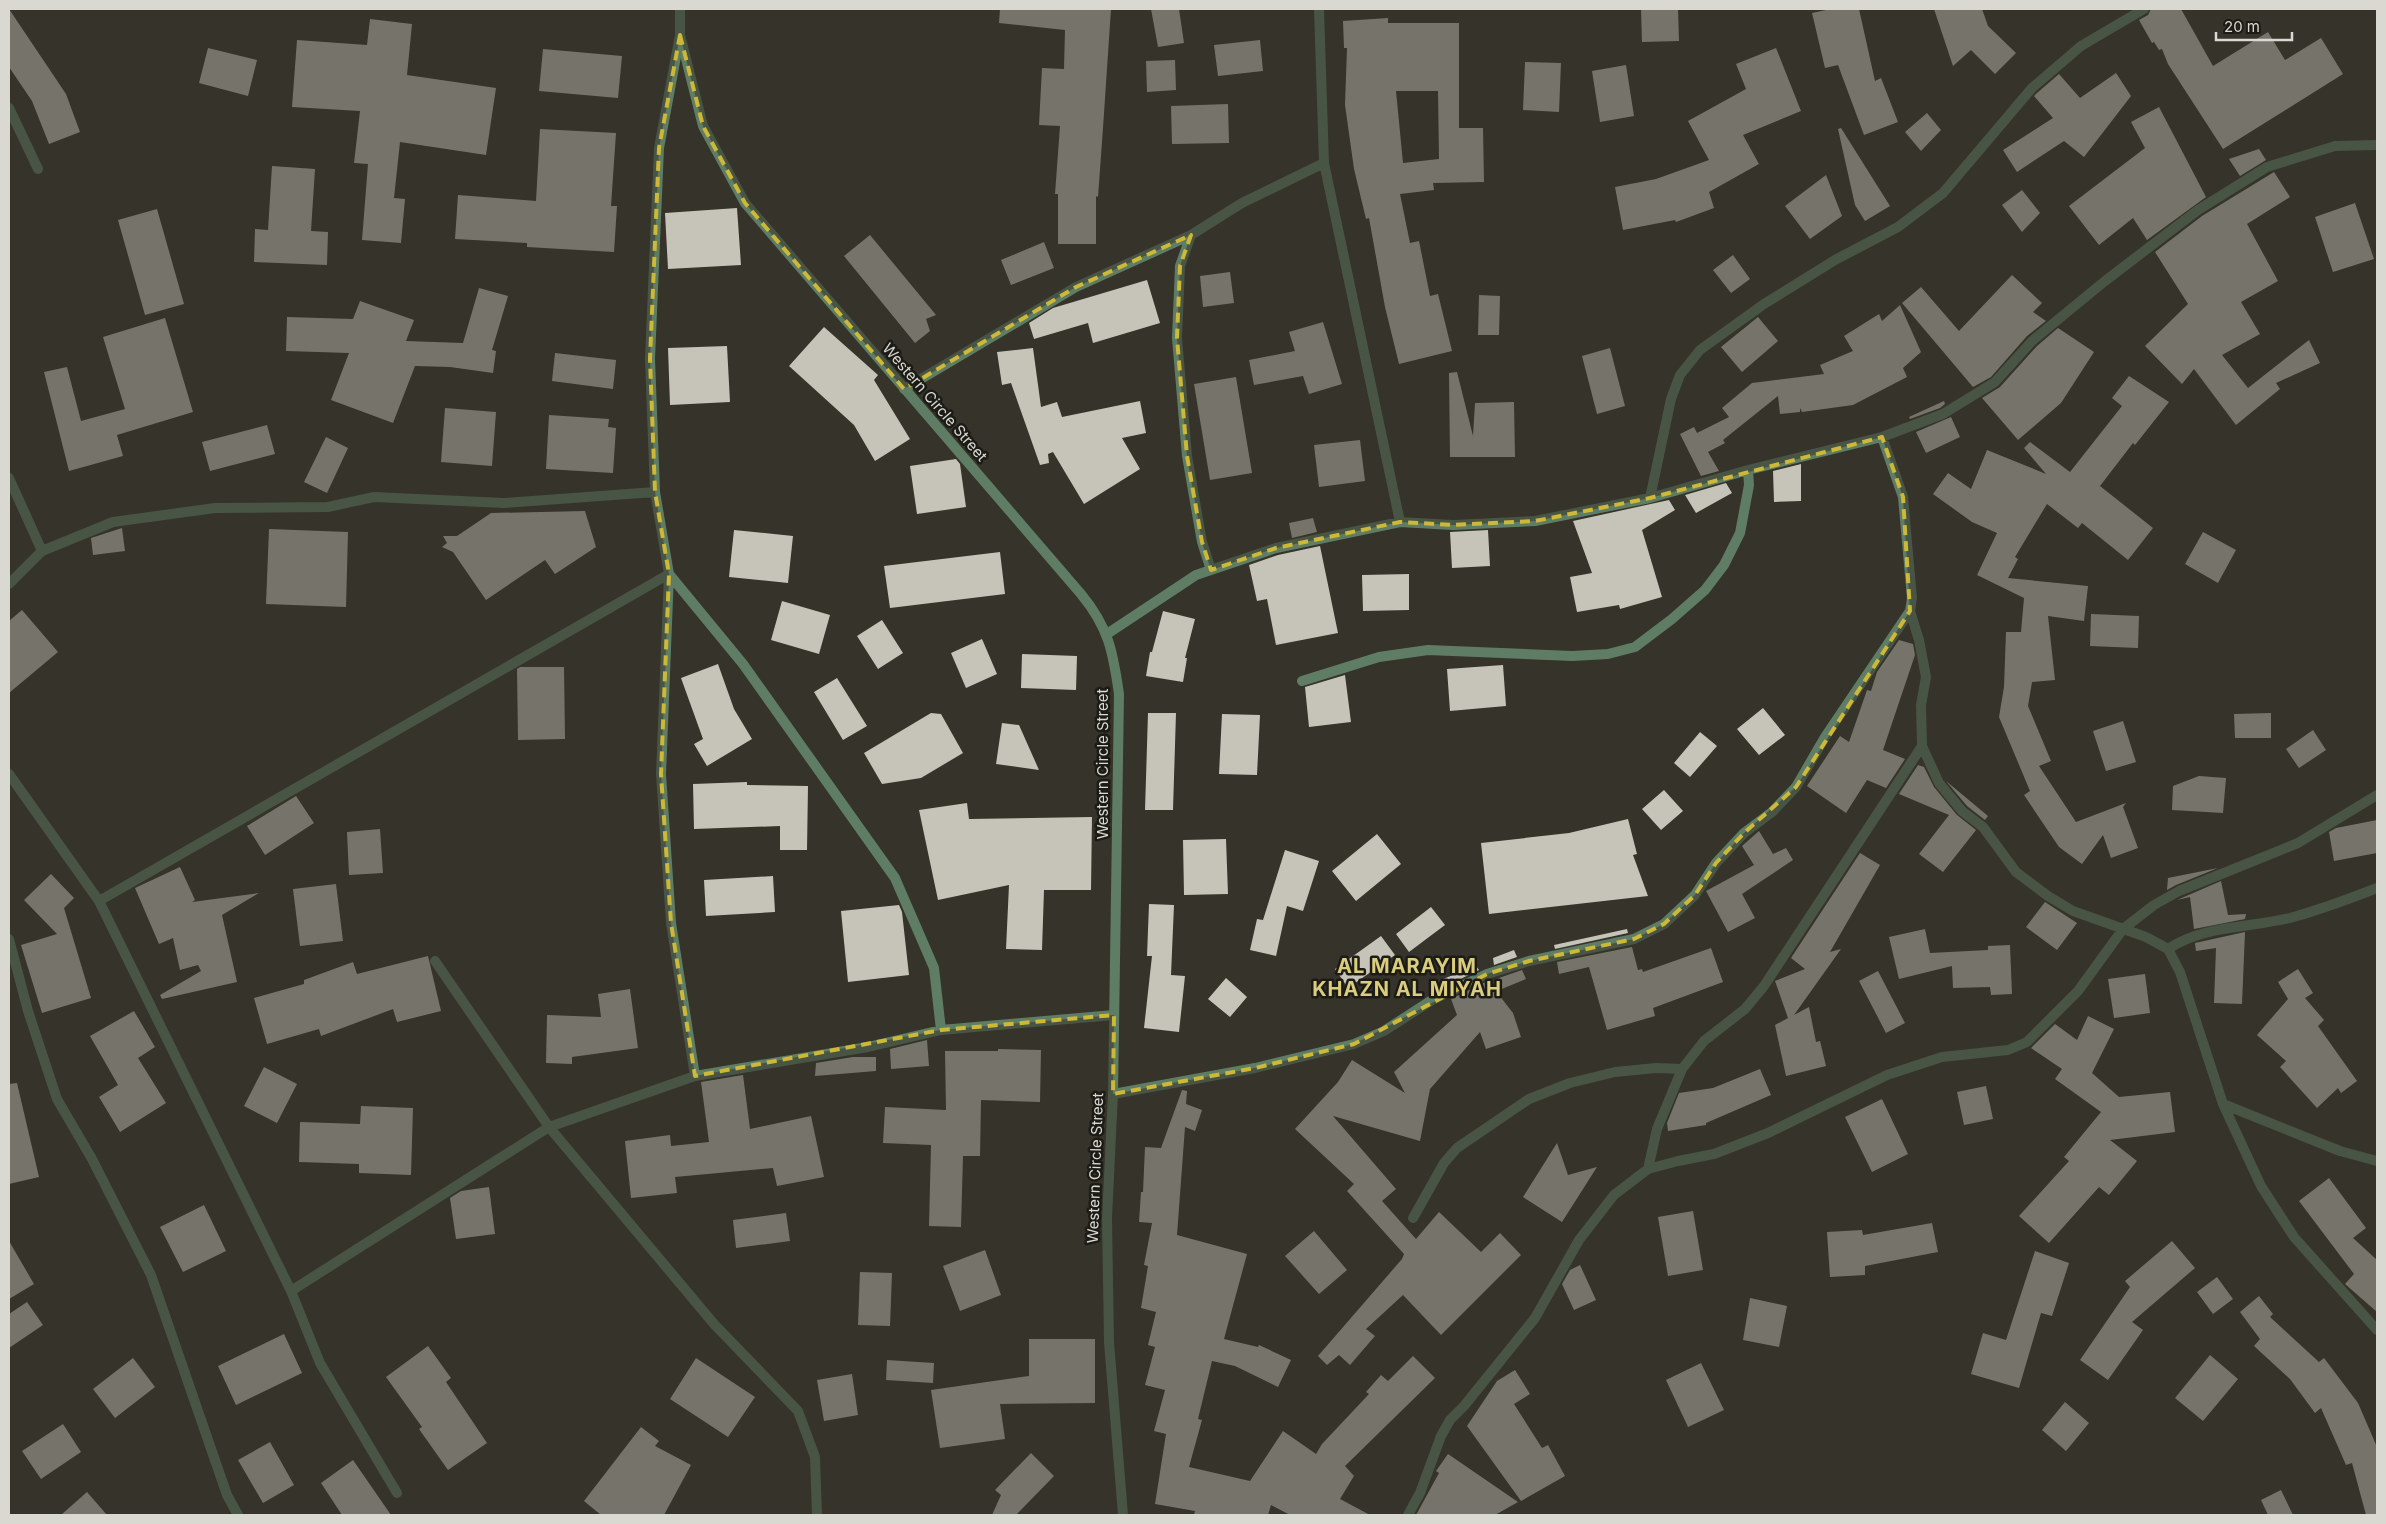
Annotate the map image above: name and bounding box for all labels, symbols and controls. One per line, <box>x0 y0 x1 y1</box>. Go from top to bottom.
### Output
scale bar <box>2216 10 2292 42</box>
text: 20 m <box>2224 17 2260 36</box>
street label: Western Circle Street <box>878 339 992 465</box>
street label: Western Circle Street <box>1093 689 1112 839</box>
district label: AL MARAYIM KHAZN AL MIYAH <box>1312 954 1502 1001</box>
street label: Western Circle Street <box>1083 1092 1107 1244</box>

